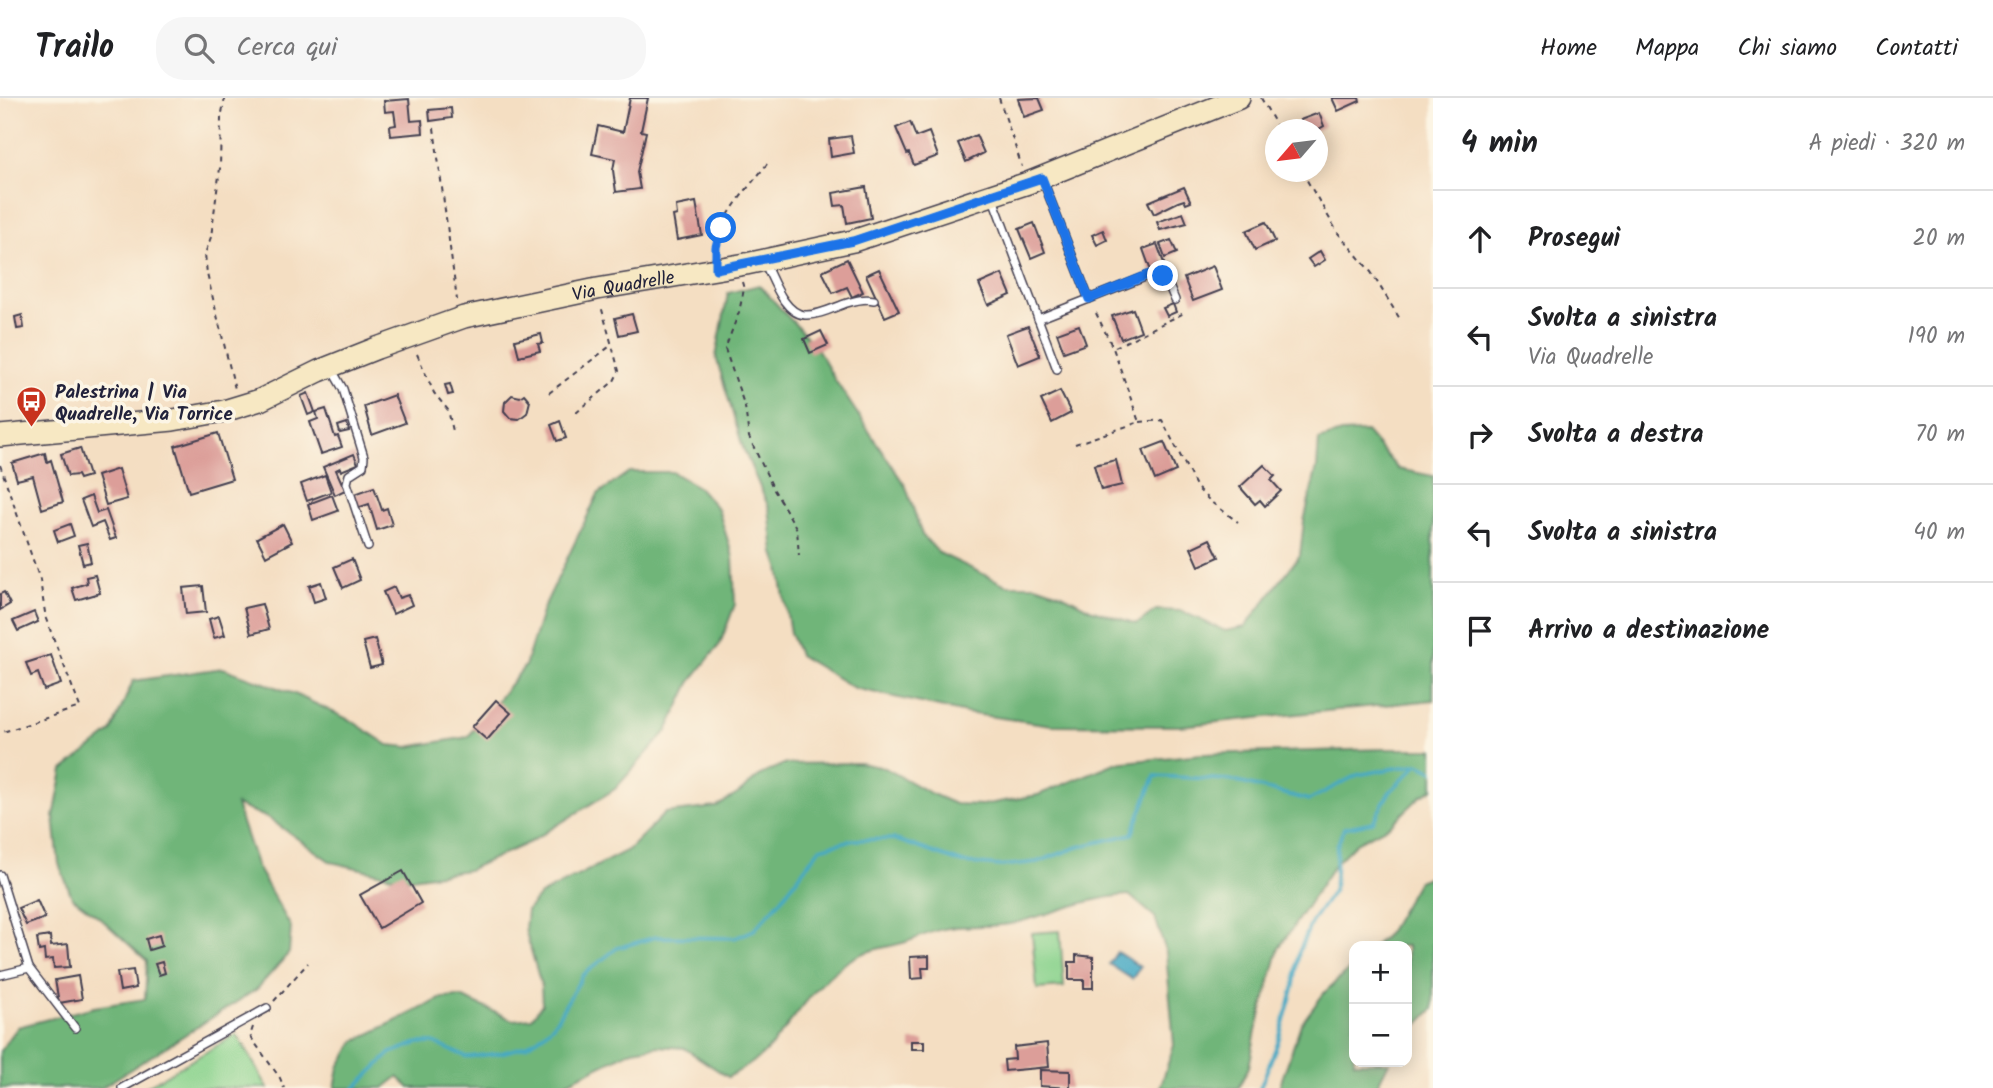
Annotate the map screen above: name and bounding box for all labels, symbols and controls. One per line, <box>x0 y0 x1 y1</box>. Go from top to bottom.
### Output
search box <box>156 17 646 80</box>
text: Trailo <box>35 22 114 75</box>
text: Cerca qui <box>236 27 337 69</box>
icon: search <box>180 29 218 67</box>
text: Home <box>1540 29 1597 68</box>
text: Mappa <box>1635 29 1699 68</box>
text: Chi siamo <box>1737 29 1837 68</box>
text: Contatti <box>1875 29 1958 68</box>
north arrow <box>1265 119 1328 182</box>
text: 4 min <box>1461 120 1538 168</box>
text: A piedi · 320 m <box>1809 126 1965 162</box>
route start <box>705 212 736 243</box>
text: Prosegui <box>1528 218 1620 260</box>
icon: ahead <box>1461 220 1499 258</box>
text: 20 m <box>1913 221 1965 257</box>
route end <box>1147 260 1178 291</box>
street label: Via Quadrelle <box>569 263 677 311</box>
text: Svolta a sinistra <box>1528 298 1717 340</box>
icon: left <box>1461 318 1499 356</box>
text: 190 m <box>1908 319 1965 355</box>
text: Via Quadrelle <box>1528 340 1653 376</box>
place label: Palestrina | Via Quadrelle, Via Torrice <box>55 378 233 430</box>
bus stop icon: Palestrina | Via Quadrelle, Via Torrice <box>15 385 49 429</box>
text: Svolta a destra <box>1528 414 1704 456</box>
icon: right <box>1461 416 1499 454</box>
text: 70 m <box>1915 417 1965 453</box>
text: Svolta a sinistra <box>1528 512 1717 554</box>
icon: left <box>1461 514 1499 552</box>
text: 40 m <box>1913 515 1965 551</box>
text: Arrivo a destinazione <box>1528 610 1769 652</box>
icon: arrive <box>1461 612 1499 650</box>
map controls <box>1349 941 1412 1067</box>
button: + <box>1349 941 1412 1004</box>
button: − <box>1349 1004 1412 1067</box>

